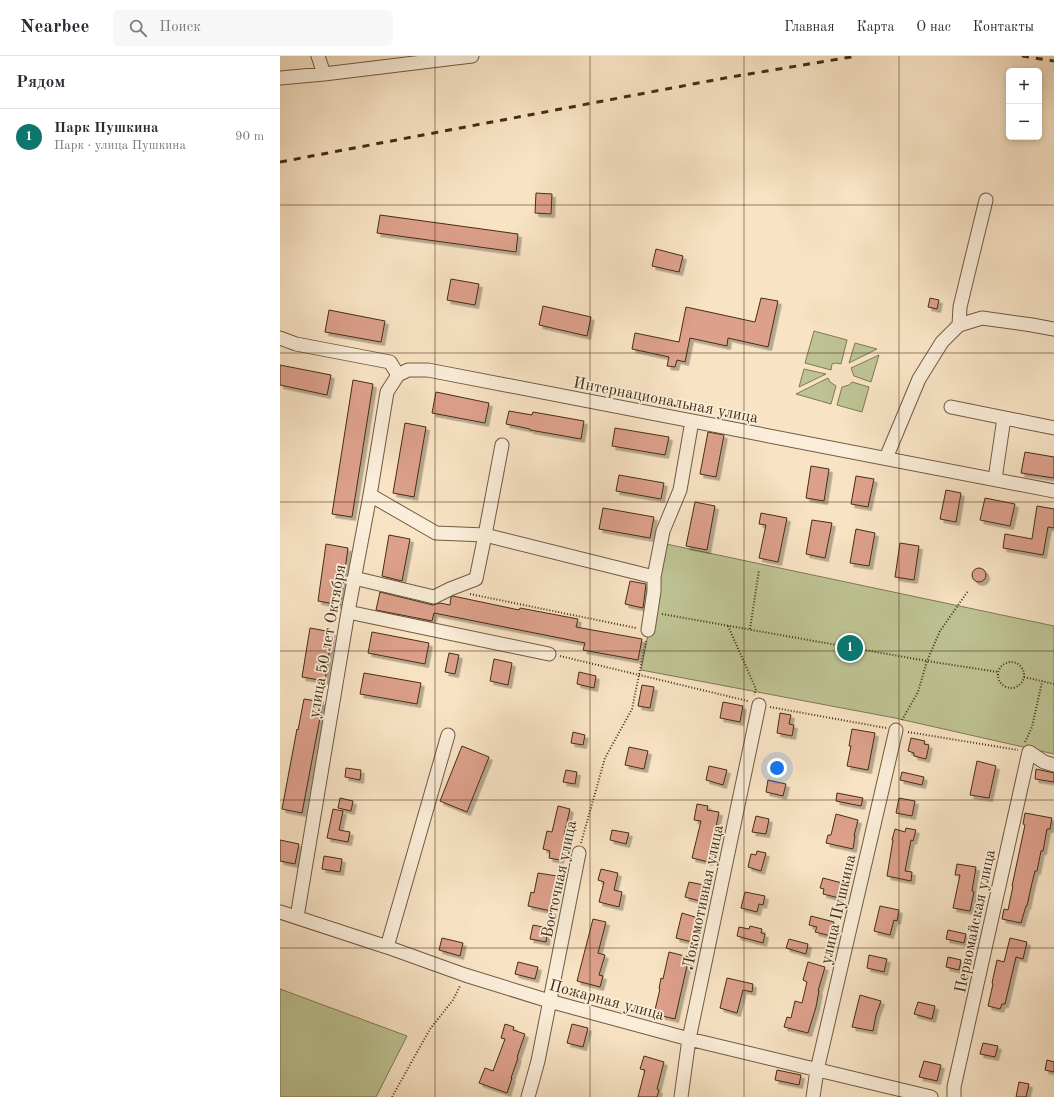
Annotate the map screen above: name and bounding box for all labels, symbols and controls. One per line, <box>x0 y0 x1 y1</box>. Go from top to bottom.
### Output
search box <box>113 10 393 46</box>
icon: search <box>127 17 149 39</box>
text: Nearbee <box>20 18 89 37</box>
text: Поиск <box>159 20 201 35</box>
text: Главная <box>784 20 834 34</box>
text: Карта <box>856 20 894 34</box>
text: О нас <box>916 20 951 34</box>
text: Контакты <box>973 20 1034 34</box>
map controls <box>1006 68 1042 140</box>
button: + <box>1006 68 1042 104</box>
text: Рядом <box>16 74 65 91</box>
button: − <box>1006 104 1042 140</box>
text: Парк Пушкина <box>54 121 159 136</box>
text: 1 <box>25 130 33 143</box>
text: 90 m <box>235 130 264 143</box>
text: Парк · улица Пушкина <box>54 139 186 152</box>
street label: Интернациональная улица <box>572 375 760 427</box>
street label: улица 50 лет Октября <box>307 563 349 719</box>
pin: 1 <box>837 633 863 663</box>
your location <box>767 758 787 778</box>
street label: Восточная улица <box>540 819 580 940</box>
street label: Локомотивная улица <box>681 823 727 971</box>
street label: Первомайская улица <box>953 848 999 995</box>
street label: улица Пушкина <box>819 853 859 966</box>
street label: Пожарная улица <box>547 978 666 1024</box>

